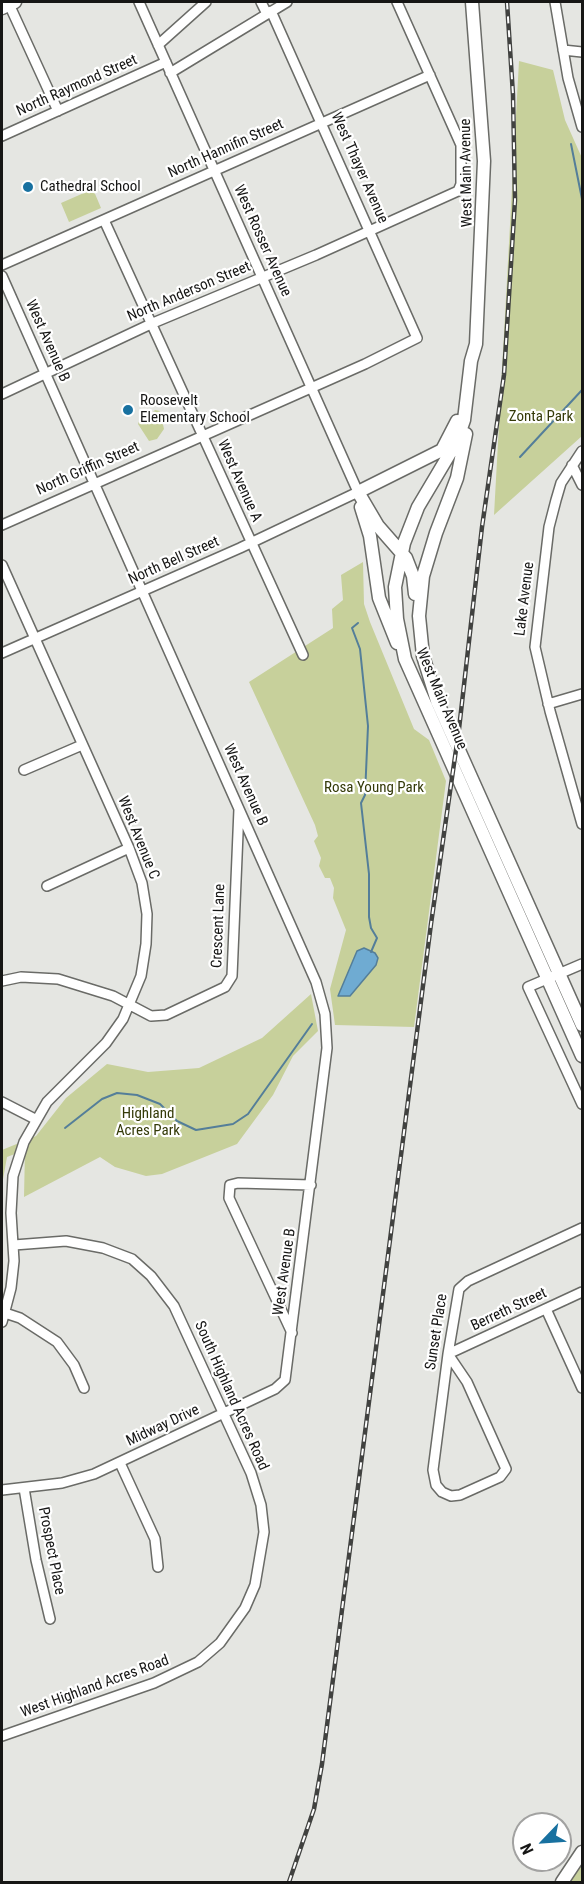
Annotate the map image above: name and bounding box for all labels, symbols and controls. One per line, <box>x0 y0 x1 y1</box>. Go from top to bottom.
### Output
street label: North Raymond Street <box>14 51 140 121</box>
street label: West Thayer Avenue <box>326 110 392 226</box>
street label: North Hannifin Street <box>165 115 287 183</box>
street label: West Main Avenue <box>457 118 477 228</box>
place label: Cathedral School <box>40 178 141 196</box>
marker: Cathedral School <box>21 180 35 194</box>
street label: West Rosser Avenue <box>229 182 295 300</box>
street label: North Anderson Street <box>125 258 253 326</box>
street label: West Avenue B <box>21 297 73 385</box>
place label: Roosevelt Elementary School <box>140 392 250 427</box>
marker: Roosevelt Elementary School <box>121 403 135 417</box>
park label: Zonta Park <box>509 408 573 426</box>
street label: West Avenue A <box>213 437 265 525</box>
street label: North Griffin Street <box>34 438 142 500</box>
street label: North Bell Street <box>126 533 222 589</box>
street label: Lake Avenue <box>512 561 538 637</box>
street label: West Main Avenue <box>411 645 471 753</box>
street label: West Avenue B <box>219 741 271 829</box>
park label: Rosa Young Park <box>324 779 424 797</box>
street label: West Avenue C <box>113 794 163 882</box>
street label: Crescent Lane <box>209 883 229 969</box>
park label: Highland Acres Park <box>116 1105 180 1140</box>
street label: West Avenue B <box>270 1227 300 1317</box>
street label: Berreth Street <box>468 1285 550 1335</box>
street label: Sunset Place <box>422 1293 452 1371</box>
street label: South Highland Acres Road <box>190 1319 272 1473</box>
street label: Midway Drive <box>124 1401 202 1451</box>
street label: Prospect Place <box>34 1505 68 1597</box>
street label: West Highland Acres Road <box>18 1652 172 1722</box>
north arrow <box>512 1812 572 1872</box>
text: N <box>516 1841 538 1857</box>

